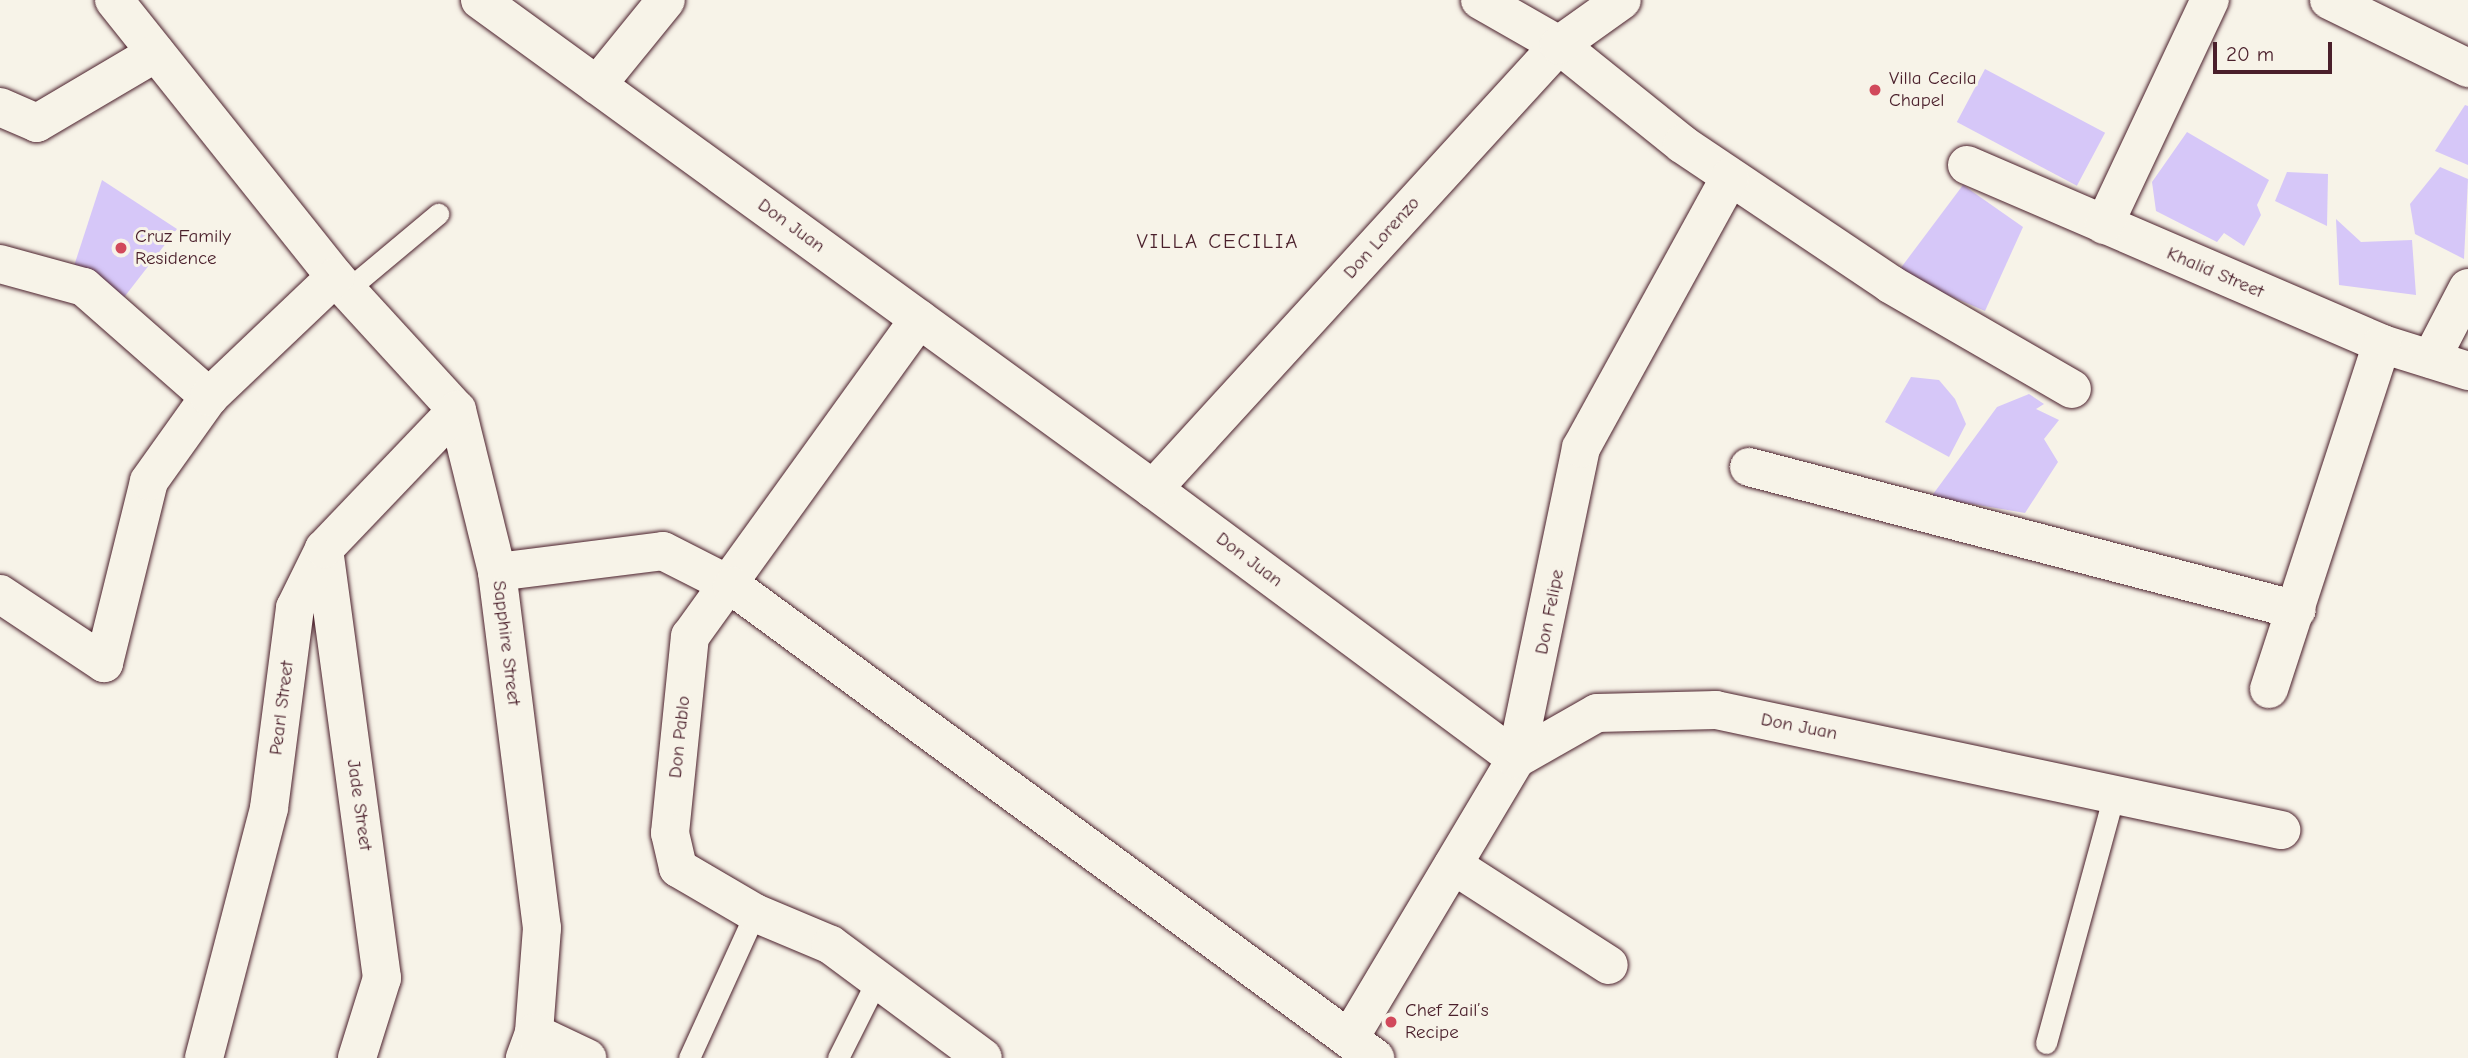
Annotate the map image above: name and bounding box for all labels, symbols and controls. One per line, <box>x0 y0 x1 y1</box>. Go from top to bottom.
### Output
scale bar <box>2216 28 2335 72</box>
text: 20 m <box>2226 42 2274 66</box>
place label: Villa Cecila Chapel <box>1889 68 1977 112</box>
marker: Villa Cecila Chapel <box>1867 82 1883 98</box>
street label: Don Lorenzo <box>1339 192 1425 284</box>
street label: Don Juan <box>753 194 829 258</box>
place label: Cruz Family Residence <box>135 226 231 270</box>
district label: VILLA CECILIA <box>1138 228 1298 254</box>
marker: Cruz Family Residence <box>113 240 129 256</box>
street label: Khalid Street <box>2163 242 2267 304</box>
street label: Don Juan <box>1211 528 1287 592</box>
street label: Don Felipe <box>1531 567 1569 657</box>
street label: Sapphire Street <box>487 579 525 707</box>
street label: Pearl Street <box>265 660 299 756</box>
street label: Don Pablo <box>664 695 696 779</box>
street label: Don Juan <box>1759 708 1839 746</box>
street label: Jade Street <box>341 758 377 852</box>
place label: Chef Zail’s Recipe <box>1405 1000 1489 1044</box>
marker: Chef Zail’s Recipe <box>1383 1014 1399 1030</box>

